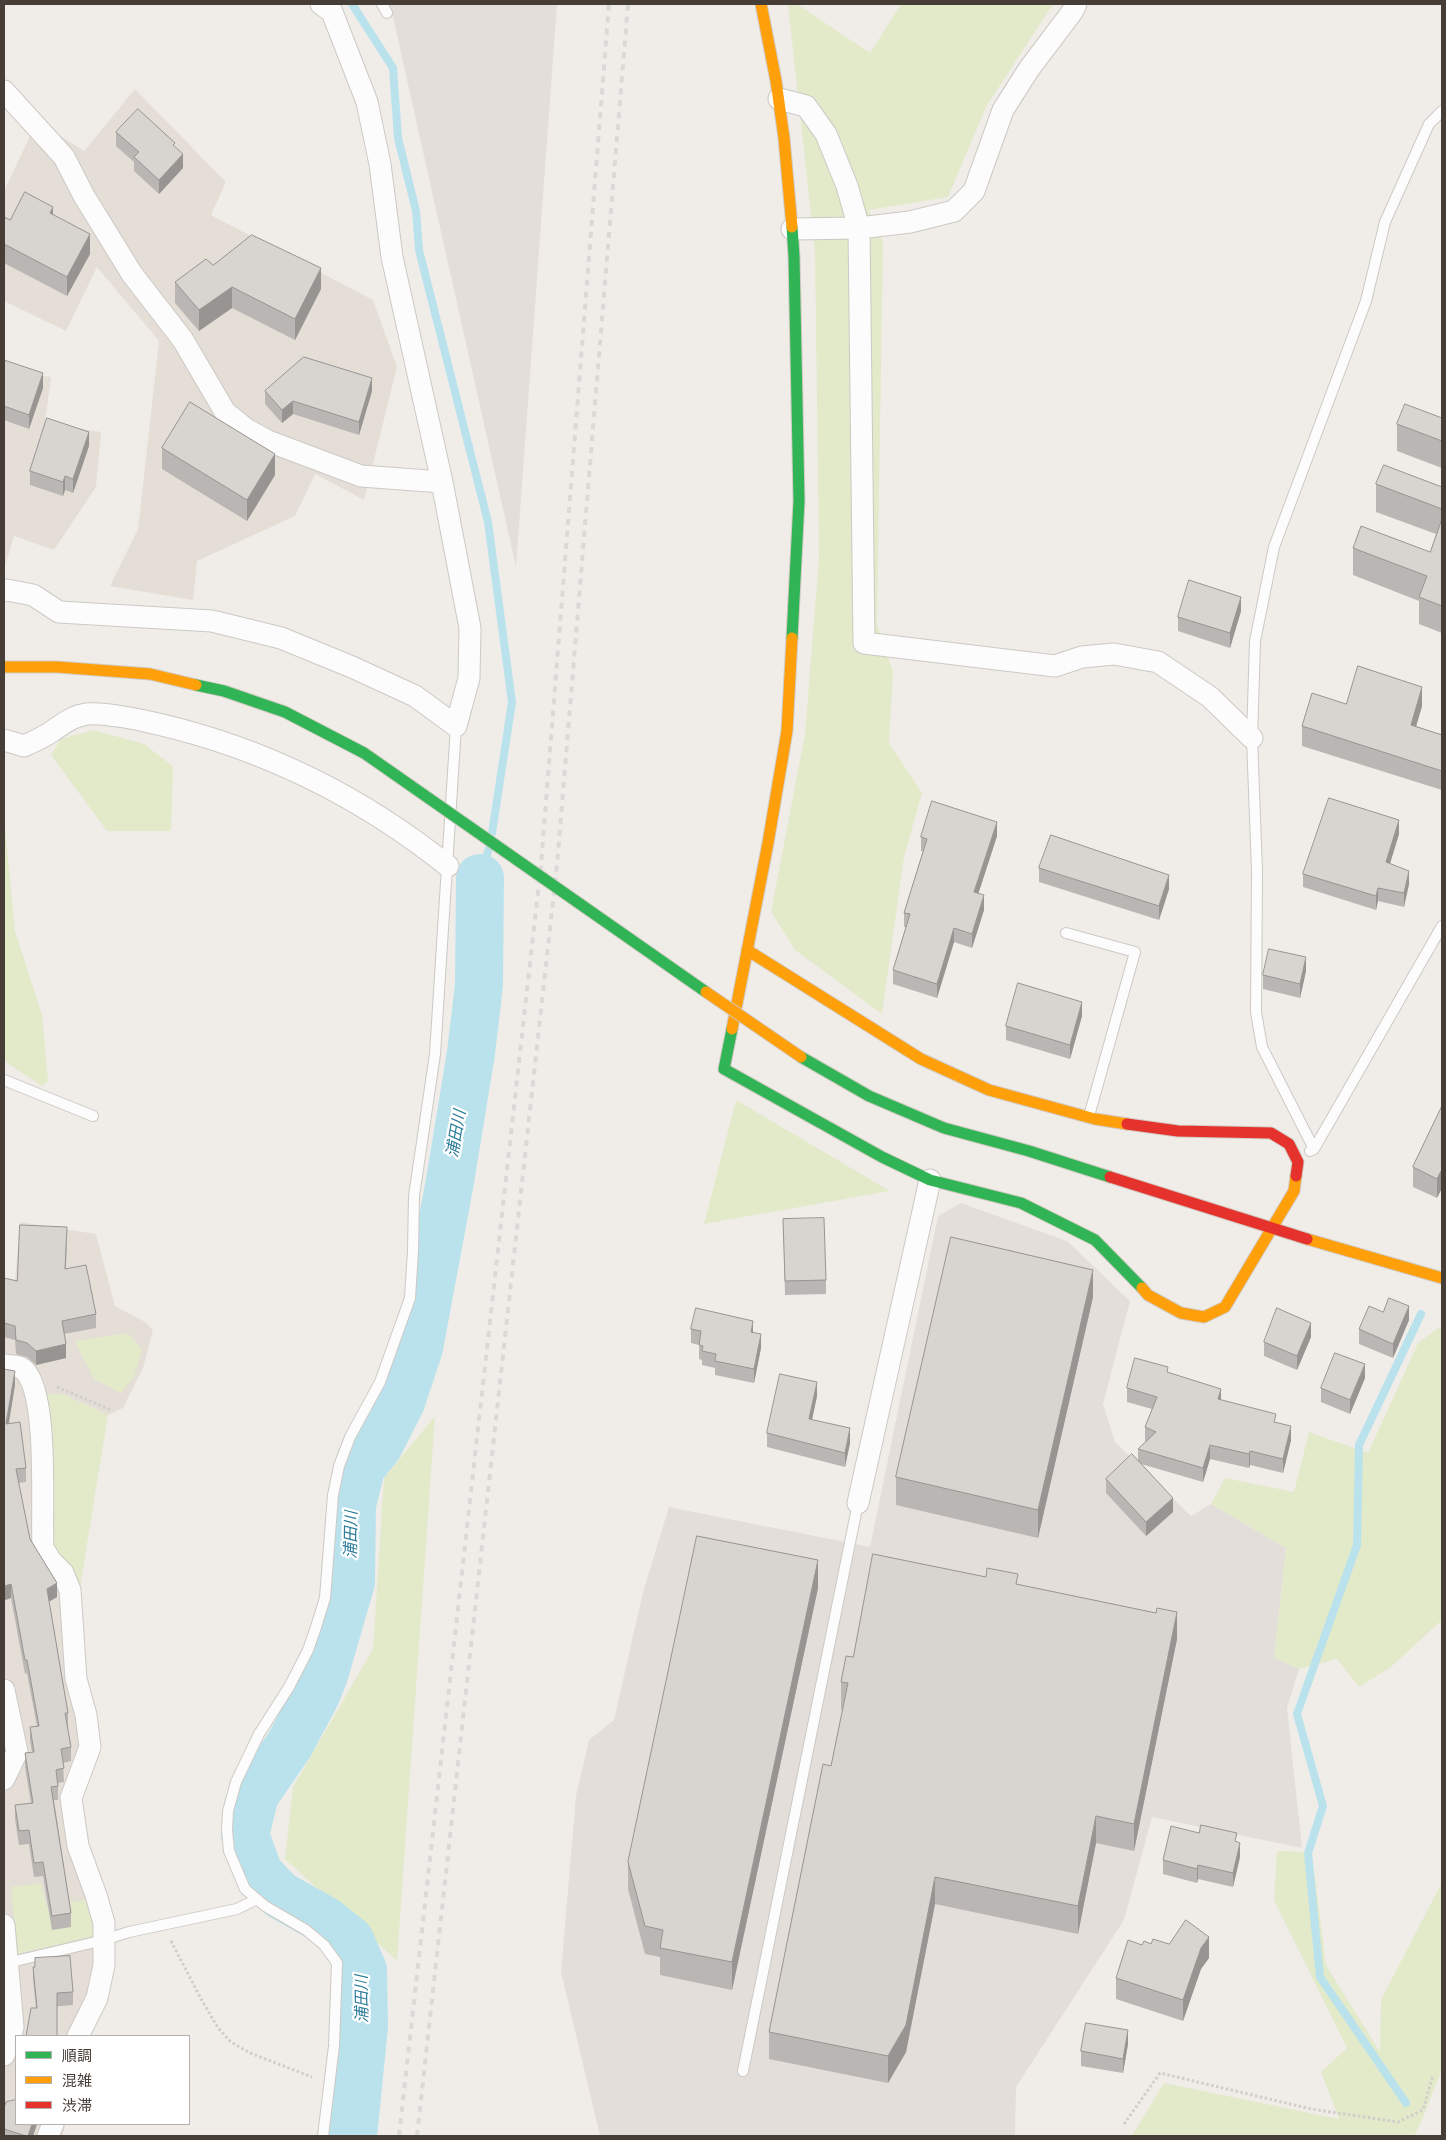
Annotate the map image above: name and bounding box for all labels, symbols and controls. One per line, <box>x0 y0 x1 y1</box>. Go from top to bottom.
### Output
water label: 浦田川 <box>443 1109 471 1159</box>
water label: 浦田川 <box>342 1511 362 1559</box>
water label: 浦田川 <box>353 1975 373 2023</box>
legend <box>15 2035 190 2125</box>
text: 順調 <box>62 2047 92 2065</box>
text: 混雑 <box>62 2072 92 2090</box>
text: 渋滞 <box>62 2097 92 2115</box>

